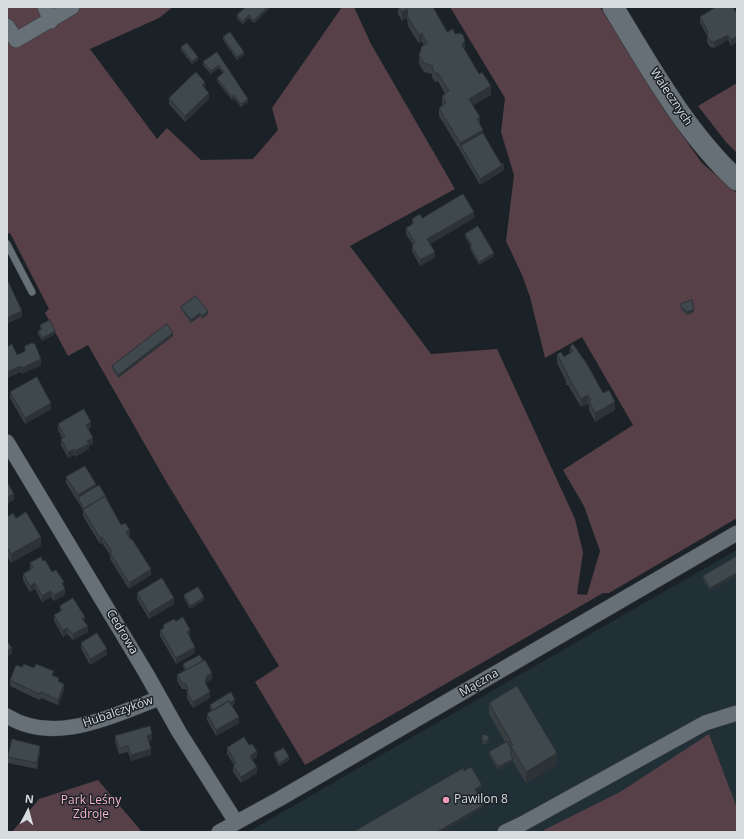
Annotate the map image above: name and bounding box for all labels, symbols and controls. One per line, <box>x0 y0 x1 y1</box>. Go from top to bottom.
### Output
street label: Walecznych <box>647 66 695 128</box>
street label: Cedrowa <box>103 607 141 657</box>
street label: Mączna <box>457 666 501 700</box>
street label: Hubalczyków <box>81 693 155 731</box>
north arrow <box>8 791 48 831</box>
text: N <box>24 791 35 806</box>
place label: Pawilon 8 <box>454 793 508 807</box>
park label: Park Leśny Zdroje <box>61 794 121 822</box>
marker: Pawilon 8 <box>441 795 451 805</box>

